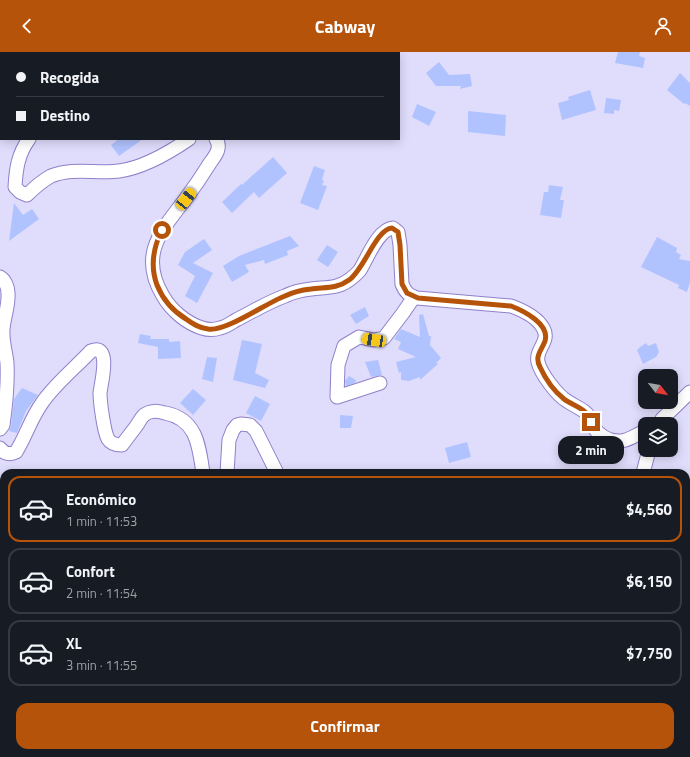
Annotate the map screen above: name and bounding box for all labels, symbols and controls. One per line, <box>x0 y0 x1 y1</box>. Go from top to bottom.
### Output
text: Cabway <box>315 13 375 40</box>
icon: back <box>16 15 38 37</box>
icon: person <box>652 15 674 37</box>
text: Recogida <box>40 66 99 89</box>
text: Destino <box>40 104 90 127</box>
car <box>174 186 198 212</box>
route start <box>153 221 171 239</box>
car <box>361 332 387 348</box>
north arrow <box>638 369 678 409</box>
map controls <box>638 369 678 457</box>
route end <box>582 413 600 431</box>
button: layers <box>638 417 678 457</box>
callout: 2 min <box>558 436 624 464</box>
text: 2 min <box>575 440 607 460</box>
text: Económico <box>66 488 136 511</box>
icon: car <box>18 491 54 527</box>
text: $4,560 <box>626 498 672 521</box>
text: 1 min · 11:53 <box>66 511 137 531</box>
text: Confort <box>66 560 115 583</box>
icon: car <box>18 563 54 599</box>
text: $6,150 <box>626 570 672 593</box>
text: 2 min · 11:54 <box>66 583 137 603</box>
text: XL <box>66 632 82 655</box>
icon: car <box>18 635 54 671</box>
text: $7,750 <box>626 642 672 665</box>
text: 3 min · 11:55 <box>66 655 137 675</box>
button: Confirmar <box>16 703 674 749</box>

